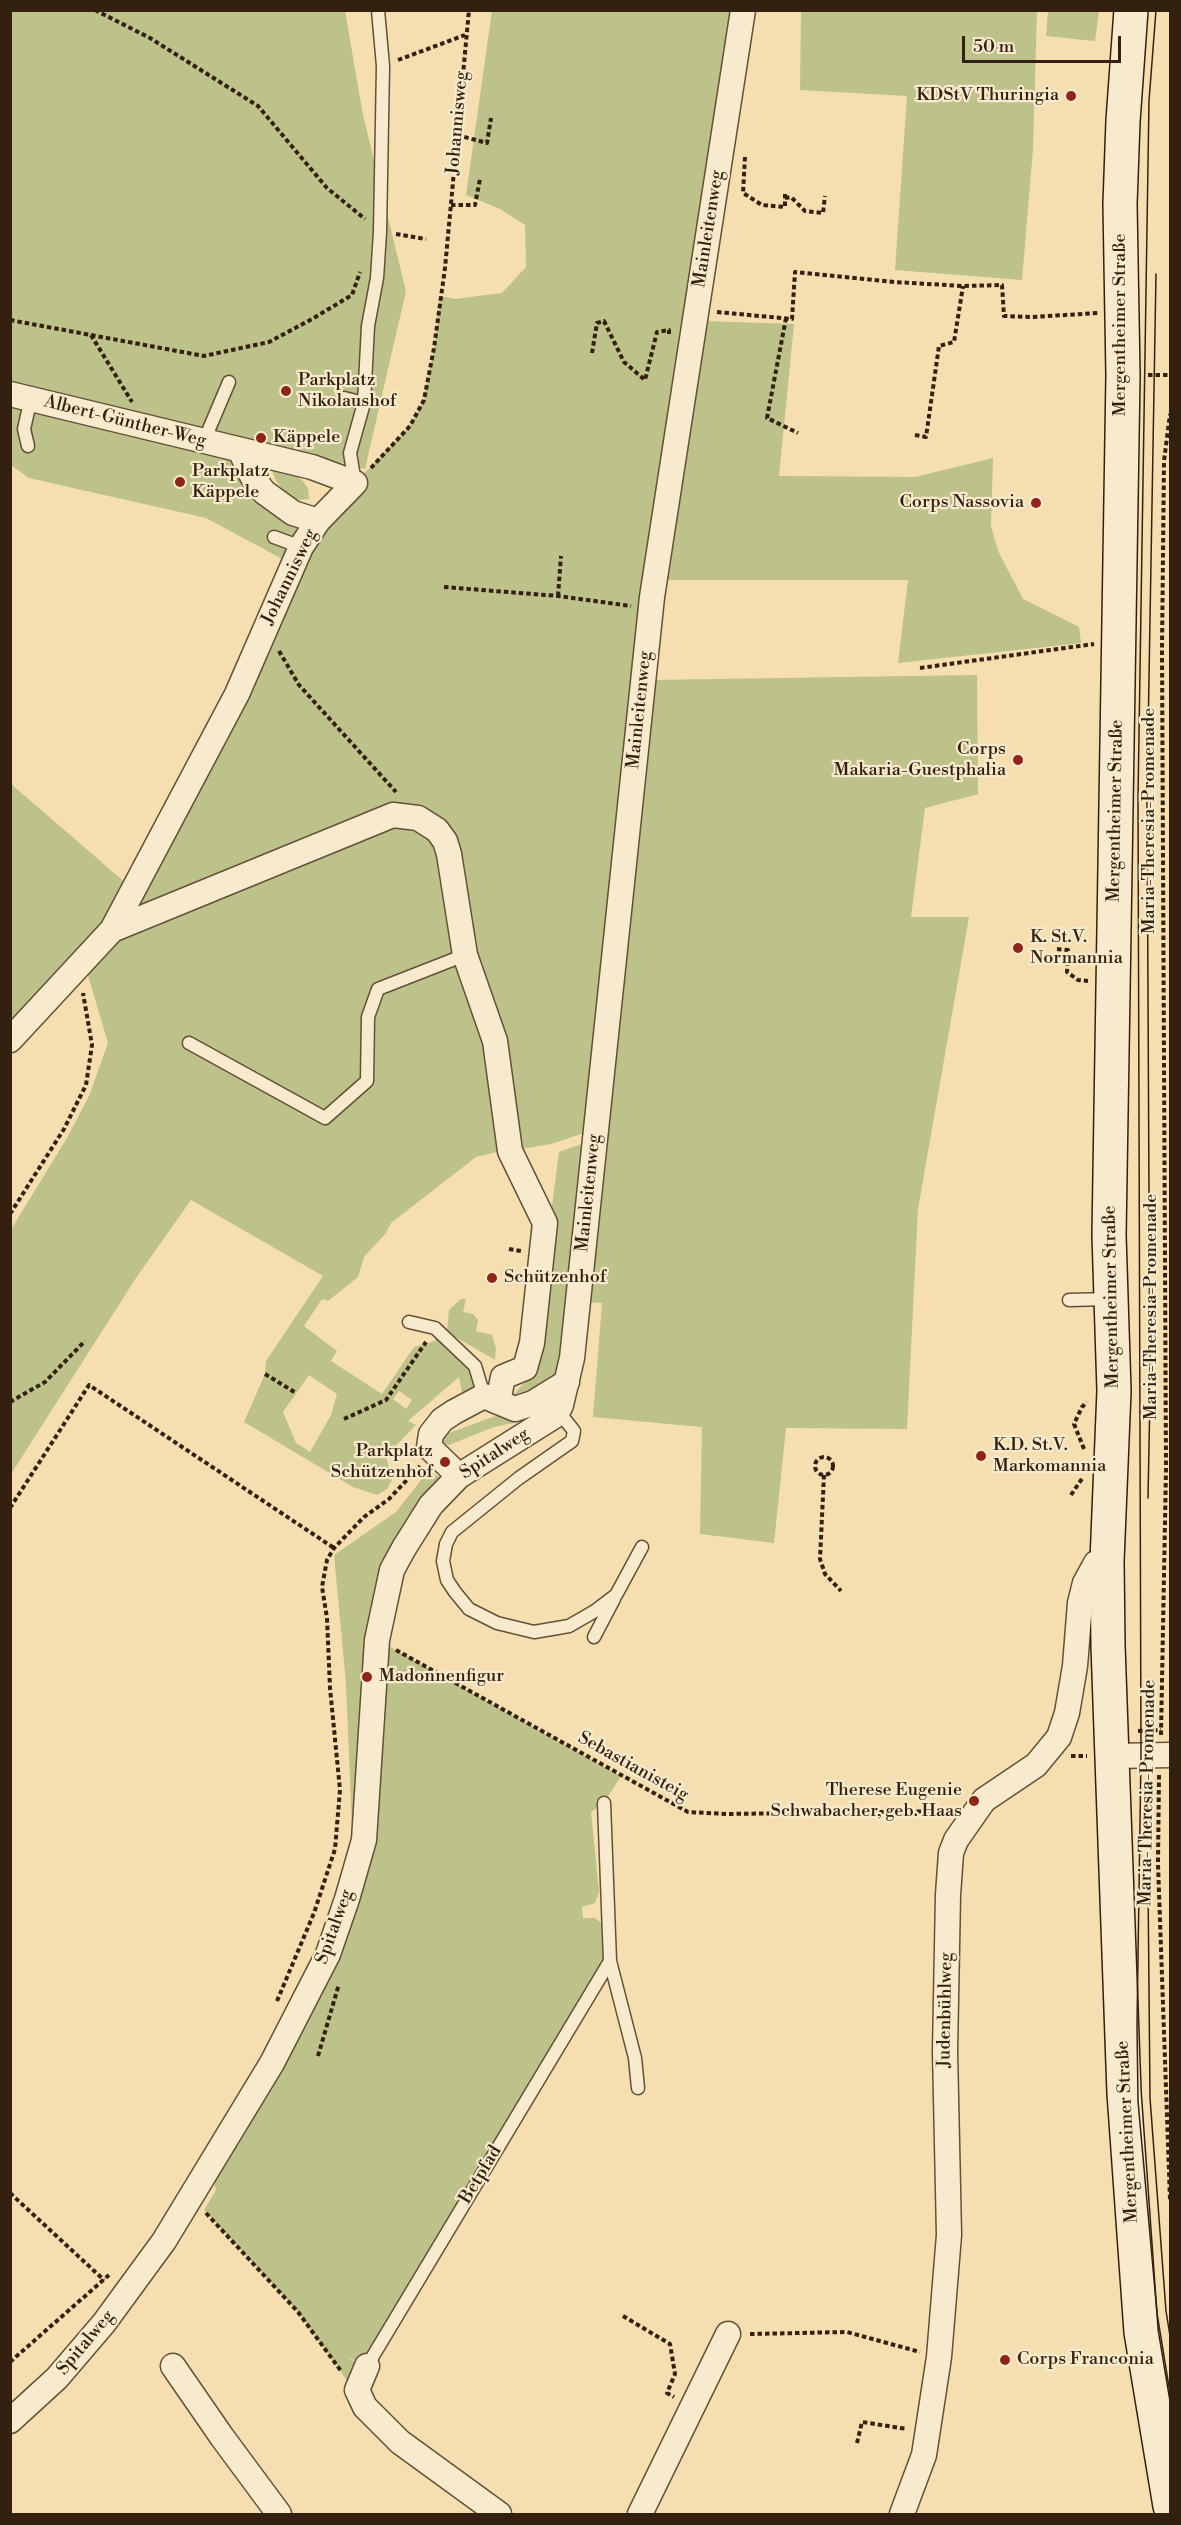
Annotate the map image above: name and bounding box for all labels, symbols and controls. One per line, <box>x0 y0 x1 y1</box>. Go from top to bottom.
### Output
scale bar <box>965 24 1124 62</box>
text: 50 m <box>973 35 1014 58</box>
street label: Johannisweg <box>443 70 473 176</box>
place label: KDStV Thuringia <box>916 85 1059 107</box>
marker: KDStV Thuringia <box>1064 89 1078 103</box>
street label: Mainleitenweg <box>689 169 729 289</box>
street label: Mergentheimer Straße <box>1110 234 1132 416</box>
place label: Parkplatz Nikolaushof <box>298 370 396 412</box>
marker: Parkplatz Nikolaushof <box>279 384 293 398</box>
street label: Albert-Günther-Weg <box>42 391 208 453</box>
place label: Käppele <box>273 427 340 449</box>
marker: Käppele <box>254 431 268 445</box>
place label: Parkplatz Käppele <box>192 461 269 504</box>
marker: Parkplatz Käppele <box>173 475 187 489</box>
place label: Corps Nassovia <box>899 492 1024 514</box>
marker: Corps Nassovia <box>1029 496 1043 510</box>
street label: Johannisweg <box>258 526 322 628</box>
street label: Mainleitenweg <box>623 650 657 770</box>
street label: Maria-Theresia-Promenade <box>1139 708 1161 934</box>
street label: Mergentheimer Straße <box>1104 719 1128 903</box>
place label: Corps Makaria-Guestphalia <box>834 739 1006 782</box>
marker: Corps Makaria-Guestphalia <box>1011 753 1025 767</box>
place label: K. St.V. Normannia <box>1030 927 1123 970</box>
marker: K. St.V. Normannia <box>1011 941 1025 955</box>
street label: Mainleitenweg <box>572 1133 606 1253</box>
street label: Maria-Theresia-Promenade <box>1141 1194 1163 1420</box>
street label: Mergentheimer Straße <box>1100 1205 1124 1389</box>
place label: Schützenhof <box>504 1267 606 1289</box>
marker: Schützenhof <box>485 1271 499 1285</box>
street label: Spitalweg <box>456 1424 534 1484</box>
place label: K.D. St.V. Markomannia <box>993 1435 1106 1478</box>
place label: Parkplatz Schützenhof <box>331 1441 433 1484</box>
marker: K.D. St.V. Markomannia <box>974 1449 988 1463</box>
marker: Parkplatz Schützenhof <box>438 1455 452 1469</box>
place label: Madonnenfigur <box>379 1666 504 1688</box>
marker: Madonnenfigur <box>360 1670 374 1684</box>
street label: Maria-Theresia-Promenade <box>1135 1679 1161 1907</box>
street label: Sebastianisteig <box>574 1728 692 1806</box>
place label: Therese Eugenie Schwabacher, geb. Haas <box>771 1780 962 1822</box>
marker: Therese Eugenie Schwabacher, geb. Haas <box>967 1794 981 1808</box>
street label: Spitalweg <box>311 1887 359 1967</box>
street label: Judenbühlweg <box>934 1952 958 2068</box>
street label: Mergentheimer Straße <box>1112 2040 1144 2224</box>
street label: Betpfad <box>455 2142 507 2208</box>
street label: Spitalweg <box>53 2306 119 2380</box>
place label: Corps Franconia <box>1017 2349 1154 2371</box>
marker: Corps Franconia <box>998 2353 1012 2367</box>

